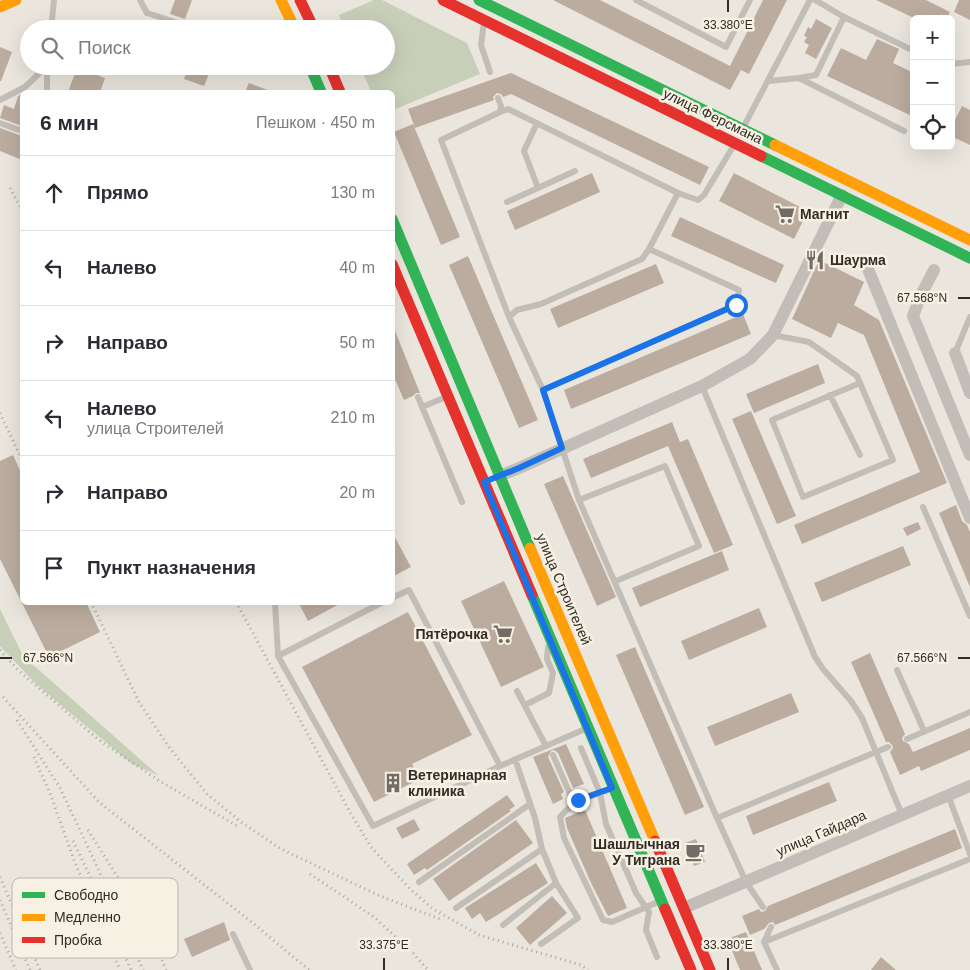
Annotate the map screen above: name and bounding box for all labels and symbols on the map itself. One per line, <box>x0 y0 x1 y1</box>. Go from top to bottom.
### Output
text: 33.380°E <box>703 18 753 32</box>
street label: улица Ферсмана <box>661 85 765 147</box>
supermarket icon: Магнит <box>774 203 796 225</box>
place label: Магнит <box>800 206 850 222</box>
restaurant icon: Шаурма <box>804 249 826 271</box>
place label: Шаурма <box>830 252 886 268</box>
text: 67.568°N <box>897 291 947 305</box>
route start <box>725 294 748 317</box>
street label: улица Строителей <box>533 531 595 647</box>
supermarket icon: Пятёрочка <box>492 623 514 645</box>
place label: Пятёрочка <box>415 626 488 642</box>
text: 67.566°N <box>23 651 73 665</box>
text: 67.566°N <box>897 651 947 665</box>
place label: Ветеринарная клиника <box>408 767 507 799</box>
building icon: Ветеринарная клиника <box>382 772 404 794</box>
route end <box>567 789 590 812</box>
street label: улица Гайдара <box>774 807 869 859</box>
place label: Шашлычная У Тиграна <box>593 836 680 868</box>
cafe icon: Шашлычная У Тиграна <box>684 841 706 863</box>
legend <box>12 878 178 958</box>
text: Свободно <box>54 887 119 903</box>
text: Медленно <box>54 909 121 925</box>
text: Пробка <box>54 932 102 948</box>
text: 33.375°E <box>359 938 409 952</box>
text: 33.380°E <box>703 938 753 952</box>

